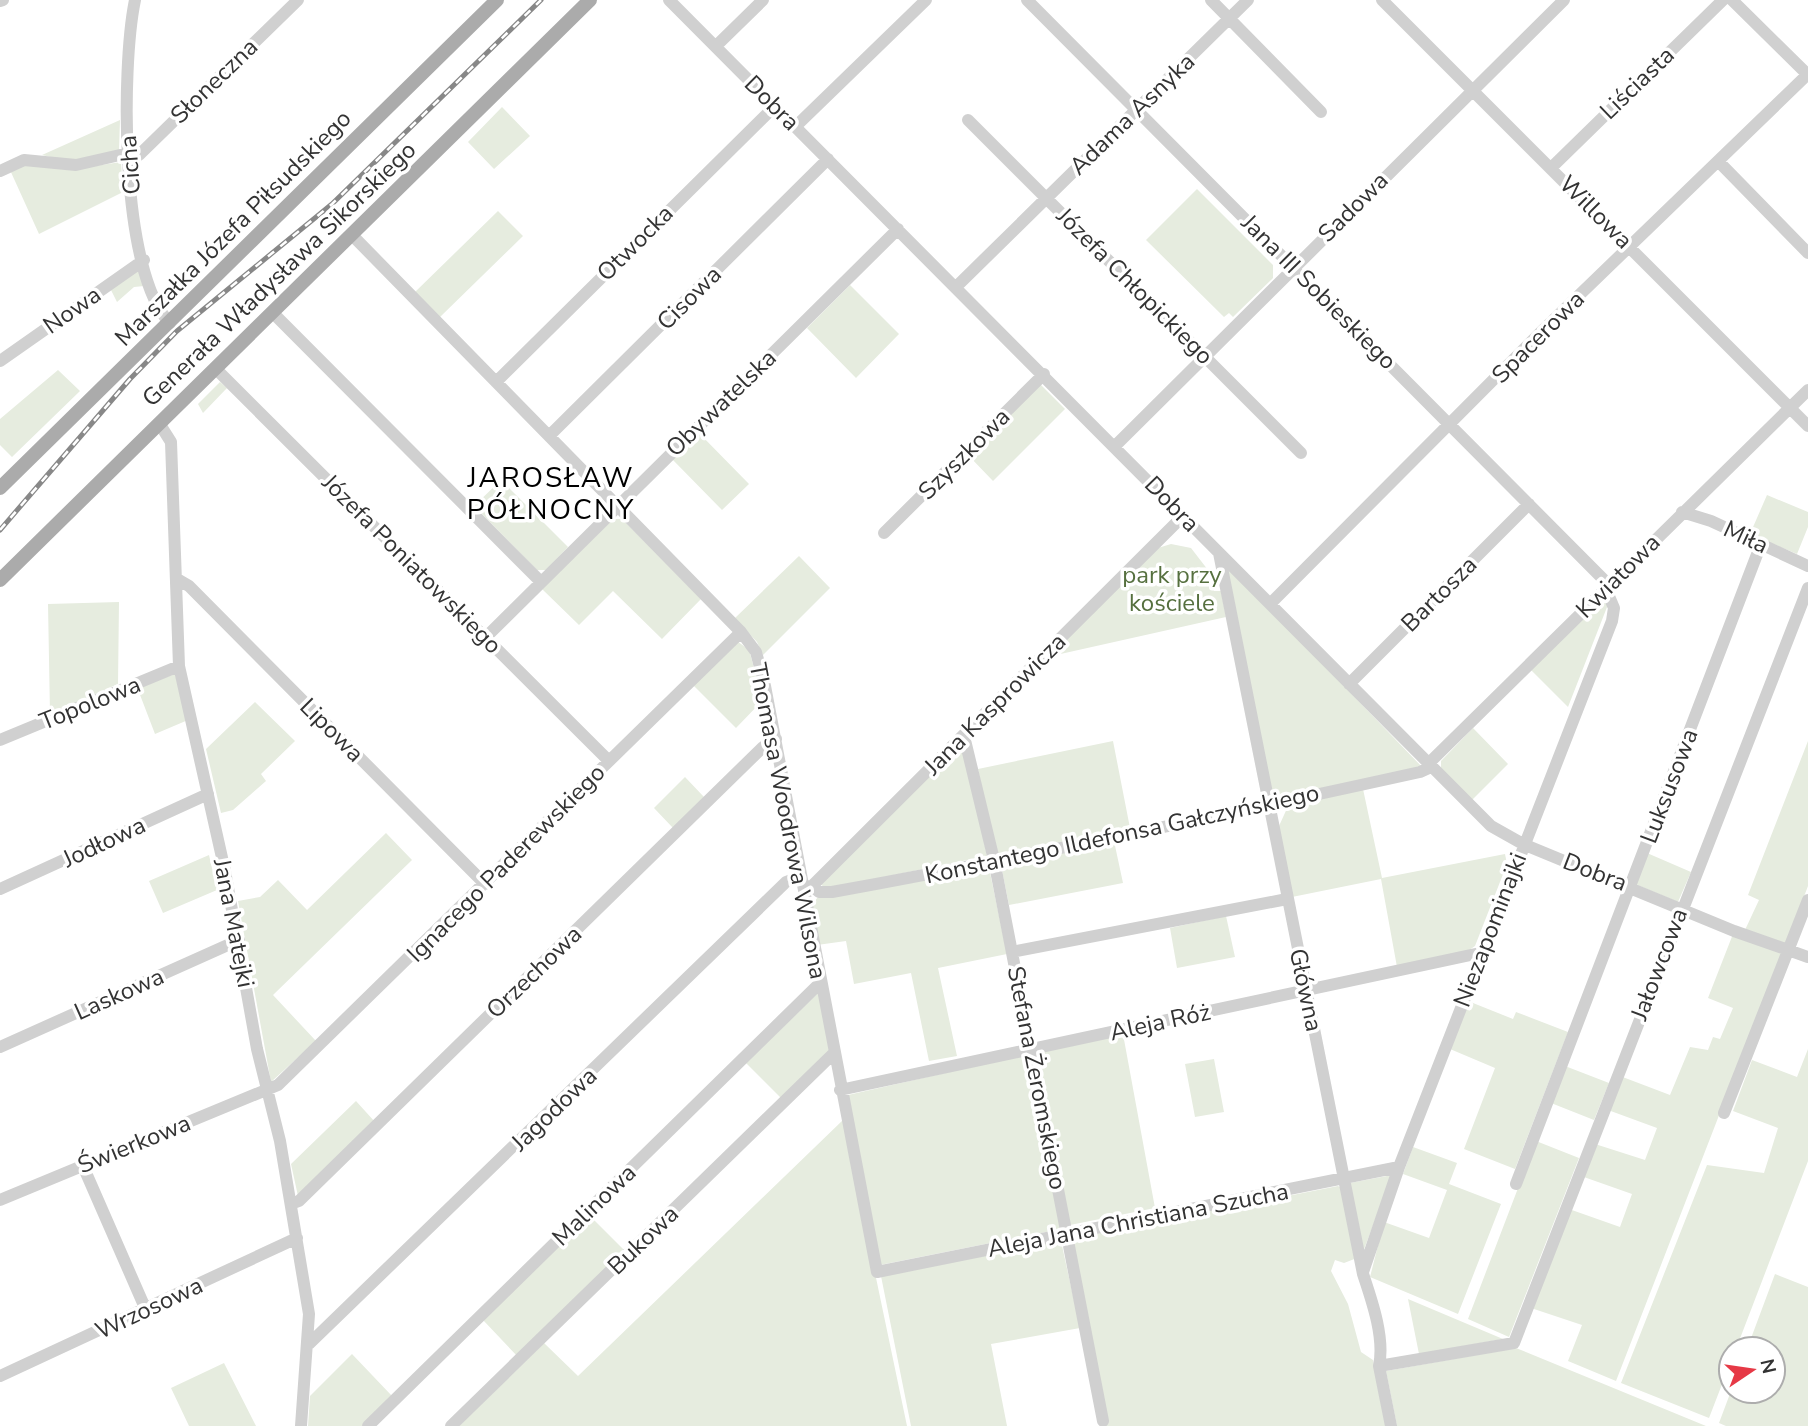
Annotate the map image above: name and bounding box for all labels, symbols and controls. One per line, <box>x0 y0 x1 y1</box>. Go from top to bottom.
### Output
street label: Słoneczna <box>163 31 265 131</box>
street label: Liściasta <box>1593 40 1681 126</box>
street label: Adama Asnyka <box>1062 46 1202 182</box>
street label: Dobra <box>737 68 807 138</box>
street label: Marszałka Józefa Piłsudskiego <box>108 103 358 353</box>
street label: Cicha <box>112 134 148 196</box>
street label: Generała Władysława Sikorskiego <box>135 134 423 414</box>
street label: Sadowa <box>1311 165 1395 249</box>
street label: Willowa <box>1552 168 1640 256</box>
street label: Otwocka <box>590 198 680 288</box>
street label: Józefa Chłopickiego <box>1049 200 1221 372</box>
street label: Jana III Sobieskiego <box>1234 207 1404 377</box>
street label: Cisowa <box>650 259 728 337</box>
street label: Nowa <box>37 279 107 341</box>
street label: Spacerowa <box>1484 283 1592 391</box>
street label: Obywatelska <box>659 342 783 464</box>
street label: Szyszkowa <box>911 401 1017 507</box>
district label: JAROSŁAW PÓŁNOCNY <box>466 459 635 529</box>
street label: Józefa Poniatowskiego <box>314 466 509 661</box>
street label: Dobra <box>1137 469 1207 539</box>
street label: Miła <box>1718 513 1774 561</box>
street label: Kwiatowa <box>1569 527 1667 625</box>
street label: Bartosza <box>1394 549 1484 639</box>
park label: park przy kościele <box>1122 559 1222 619</box>
street label: Jana Kasprowicza <box>916 626 1073 783</box>
street label: Thomasa Woodrowa Wilsona <box>742 660 834 982</box>
street label: Topolowa <box>35 668 145 738</box>
street label: Lipowa <box>293 691 371 769</box>
street label: Luksusowa <box>1632 724 1706 848</box>
street label: Ignacego Paderewskiego <box>400 757 612 969</box>
street label: Konstantego Ildefonsa Gałczyńskiego <box>922 777 1322 891</box>
street label: Jodłowa <box>56 809 151 876</box>
street label: Dobra <box>1558 845 1632 899</box>
street label: Niezapominajki <box>1446 848 1534 1012</box>
street label: Jana Matejki <box>206 855 262 990</box>
street label: Jałowcowa <box>1623 903 1695 1025</box>
street label: Orzechowa <box>479 918 589 1026</box>
street label: Główna <box>1282 946 1330 1034</box>
street label: Laskowa <box>69 960 169 1028</box>
street label: Stefana Żeromskiego <box>1000 964 1074 1192</box>
street label: Aleja Róż <box>1107 996 1213 1048</box>
street label: Jagodowa <box>503 1060 604 1159</box>
street label: Świerkowa <box>73 1107 195 1181</box>
street label: Malinowa <box>545 1157 643 1253</box>
street label: Aleja Jana Christiana Szucha <box>985 1175 1291 1265</box>
street label: Bukowa <box>601 1198 685 1282</box>
street label: Wrzosowa <box>90 1269 208 1347</box>
north arrow <box>1717 1335 1787 1405</box>
text: N <box>1753 1357 1782 1376</box>

